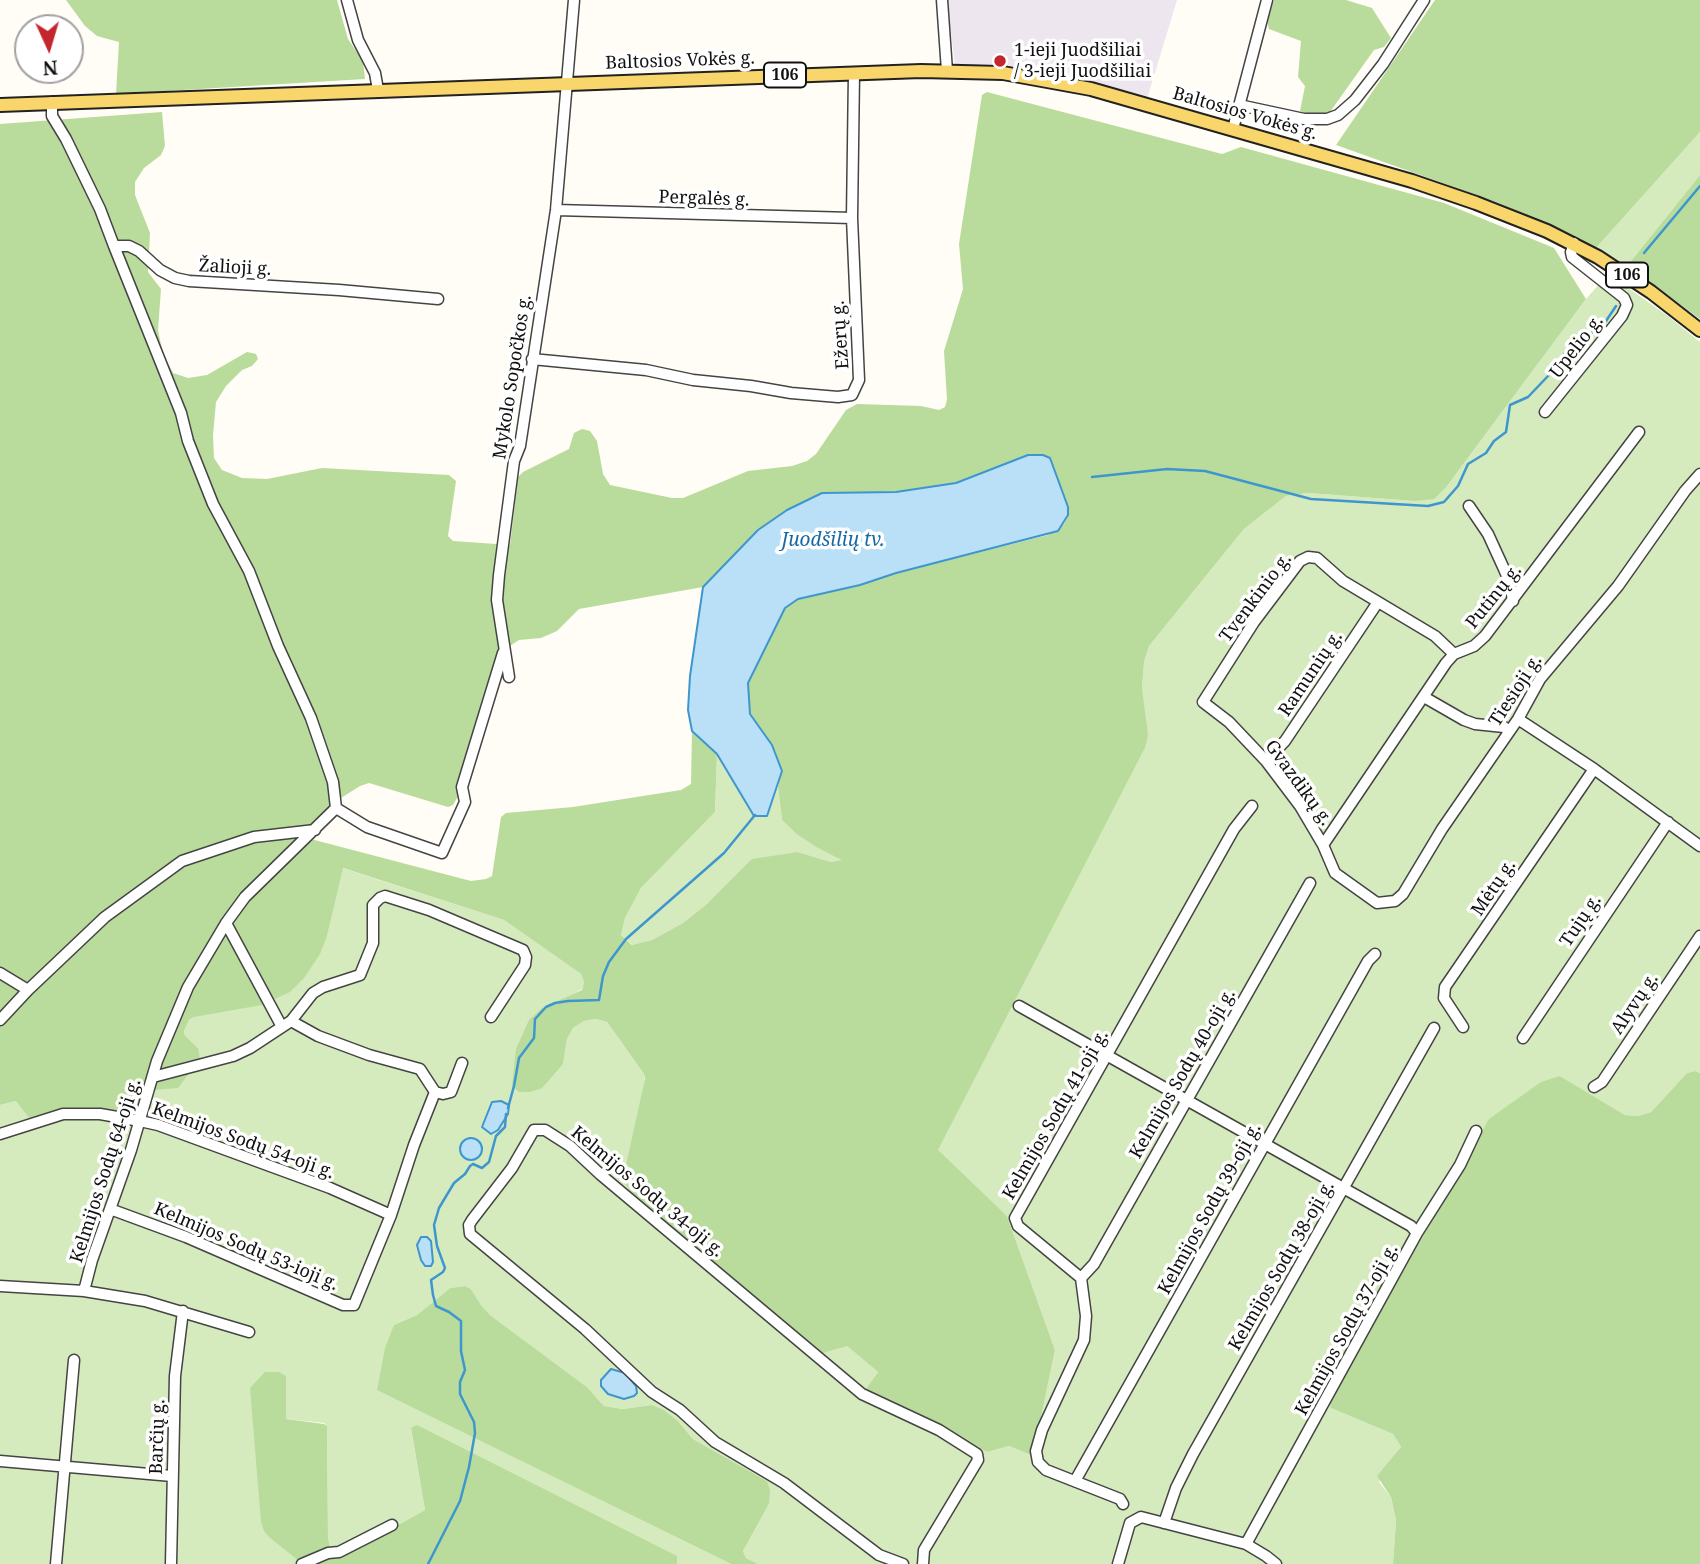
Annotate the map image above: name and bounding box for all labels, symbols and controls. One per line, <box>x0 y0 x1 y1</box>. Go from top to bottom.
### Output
north arrow <box>14 14 84 84</box>
place label: 1-ieji Juodšiliai / 3-ieji Juodšiliai <box>1014 40 1151 82</box>
street label: Baltosios Vokės g. <box>605 48 755 74</box>
marker: 1-ieji Juodšiliai / 3-ieji Juodšiliai <box>992 53 1008 69</box>
text: N <box>42 54 59 81</box>
road number: 106 <box>764 62 806 88</box>
street label: Baltosios Vokės g. <box>1170 83 1320 145</box>
street label: Pergalės g. <box>658 187 750 211</box>
street label: Žalioji g. <box>198 255 272 281</box>
road number: 106 <box>1606 262 1648 288</box>
street label: Mykolo Sopočkos g. <box>489 293 537 461</box>
street label: Ežerų g. <box>828 300 854 370</box>
street label: Upelio g. <box>1546 311 1608 383</box>
water label: Juodšilių tv. <box>781 530 885 552</box>
street label: Tvenkinio g. <box>1216 549 1296 647</box>
street label: Putinų g. <box>1462 561 1526 633</box>
street label: Ramunių g. <box>1275 627 1347 721</box>
street label: Tiesioji g. <box>1485 651 1547 731</box>
street label: Gvazdikų g. <box>1260 736 1336 830</box>
street label: Mėtų g. <box>1467 856 1521 920</box>
street label: Tujų g. <box>1556 891 1606 951</box>
street label: Alyvų g. <box>1607 969 1663 1039</box>
street label: Kelmijos Sodų 40-oji g. <box>1126 985 1240 1163</box>
street label: Kelmijos Sodų 41-oji g. <box>999 1026 1113 1204</box>
street label: Kelmijos Sodų 64-oji g. <box>66 1076 146 1266</box>
street label: Kelmijos Sodų 54-oji g. <box>149 1098 337 1184</box>
street label: Kelmijos Sodų 39-oji g. <box>1154 1120 1266 1298</box>
street label: Kelmijos Sodų 34-oji g. <box>566 1122 728 1262</box>
street label: Kelmijos Sodų 38-oji g. <box>1225 1177 1339 1355</box>
street label: Kelmijos Sodų 53-ioji g. <box>151 1198 341 1296</box>
street label: Kelmijos Sodų 37-oji g. <box>1291 1241 1403 1419</box>
street label: Barčių g. <box>146 1399 170 1475</box>

